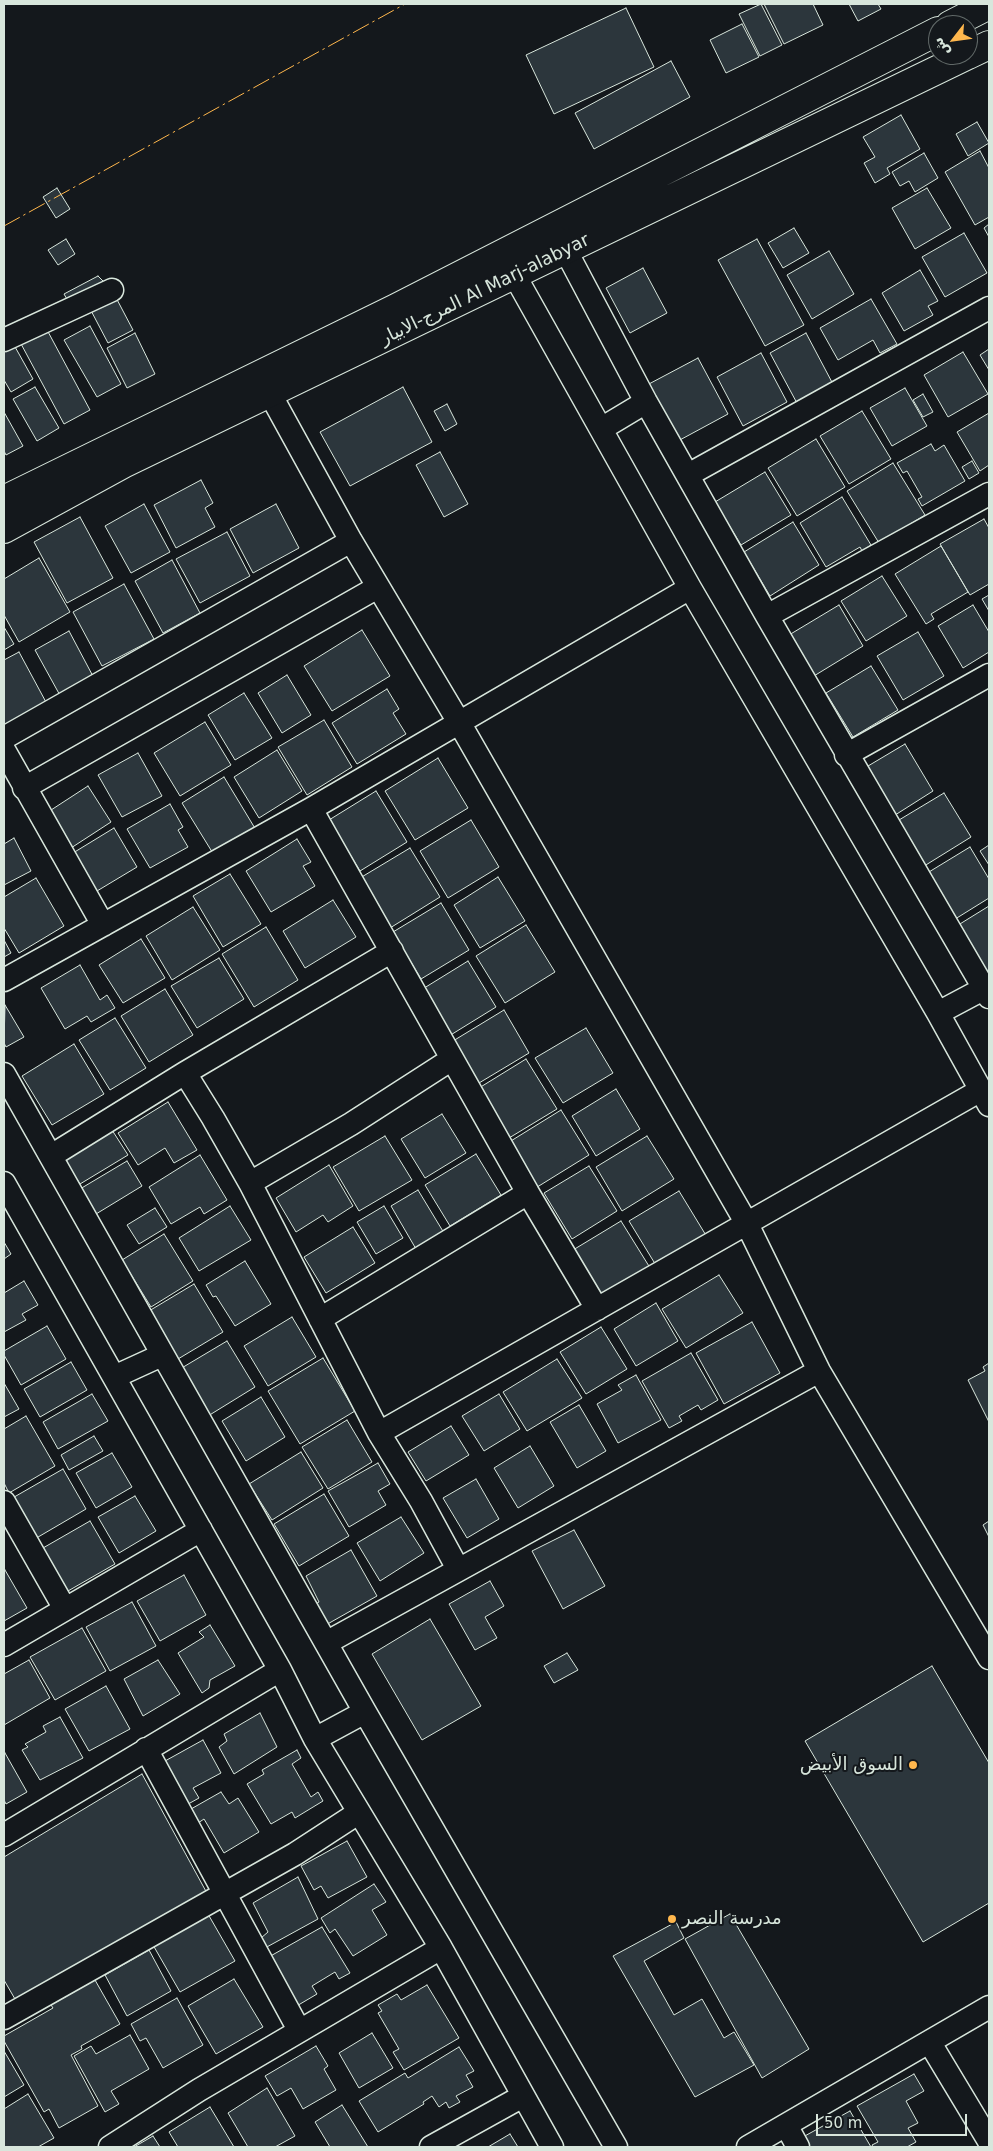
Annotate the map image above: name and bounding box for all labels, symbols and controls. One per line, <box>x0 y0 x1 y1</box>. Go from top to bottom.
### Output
north arrow <box>928 15 978 65</box>
text: ش <box>929 35 953 59</box>
street label: المرج-الابيار Al Marj-alabyar <box>377 230 593 350</box>
place label: السوق الأبيض <box>800 1754 903 1776</box>
marker: السوق الأبيض <box>907 1759 919 1771</box>
place label: مدرسة النصر <box>682 1908 782 1930</box>
marker: مدرسة النصر <box>666 1913 678 1925</box>
scale bar <box>818 2104 969 2136</box>
text: 50 m <box>824 2114 862 2132</box>

